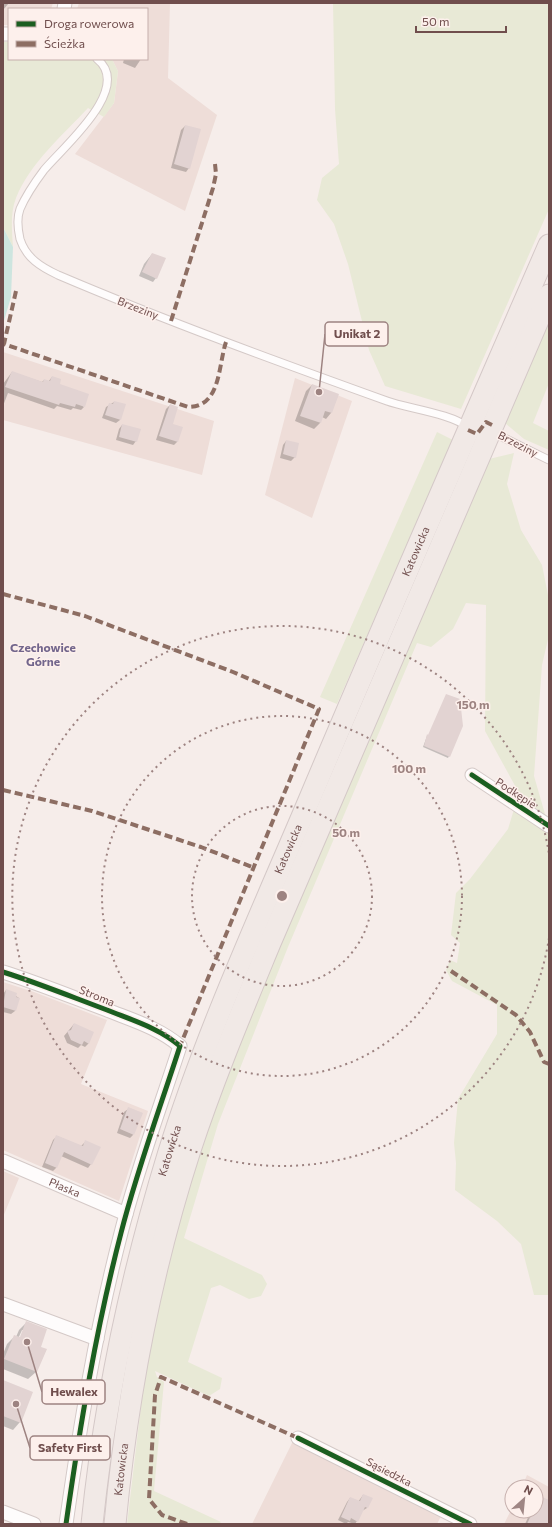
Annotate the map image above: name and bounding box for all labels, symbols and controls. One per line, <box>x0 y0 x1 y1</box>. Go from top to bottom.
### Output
legend <box>8 8 148 60</box>
scale bar <box>416 8 506 34</box>
text: 50 m <box>422 14 450 28</box>
text: Droga rowerowa <box>44 16 134 30</box>
text: Ścieżka <box>44 36 85 50</box>
street label: Brzeziny <box>116 294 161 321</box>
callout: Unikat 2 <box>325 322 388 346</box>
text: Unikat 2 <box>334 326 380 340</box>
street label: Brzeziny <box>496 428 541 459</box>
street label: Katowicka <box>399 524 432 578</box>
district label: Czechowice Górne <box>10 640 76 668</box>
text: 150 m <box>456 697 490 711</box>
text: 100 m <box>392 761 426 775</box>
street label: Podkępie <box>493 775 539 811</box>
street label: Katowicka <box>271 822 304 876</box>
text: 50 m <box>332 825 360 839</box>
centre of rings <box>275 889 289 903</box>
street label: Stroma <box>78 983 117 1008</box>
street label: Katowicka <box>155 1123 183 1178</box>
street label: Płaska <box>47 1175 82 1200</box>
callout: Hewalex <box>42 1380 105 1404</box>
text: Hewalex <box>50 1384 98 1398</box>
callout: Safety First <box>30 1436 110 1460</box>
text: Safety First <box>38 1440 102 1454</box>
street label: Katowicka <box>111 1442 130 1496</box>
street label: Sąsiedzka <box>364 1455 414 1489</box>
north arrow <box>504 1479 544 1519</box>
text: N <box>522 1482 535 1497</box>

